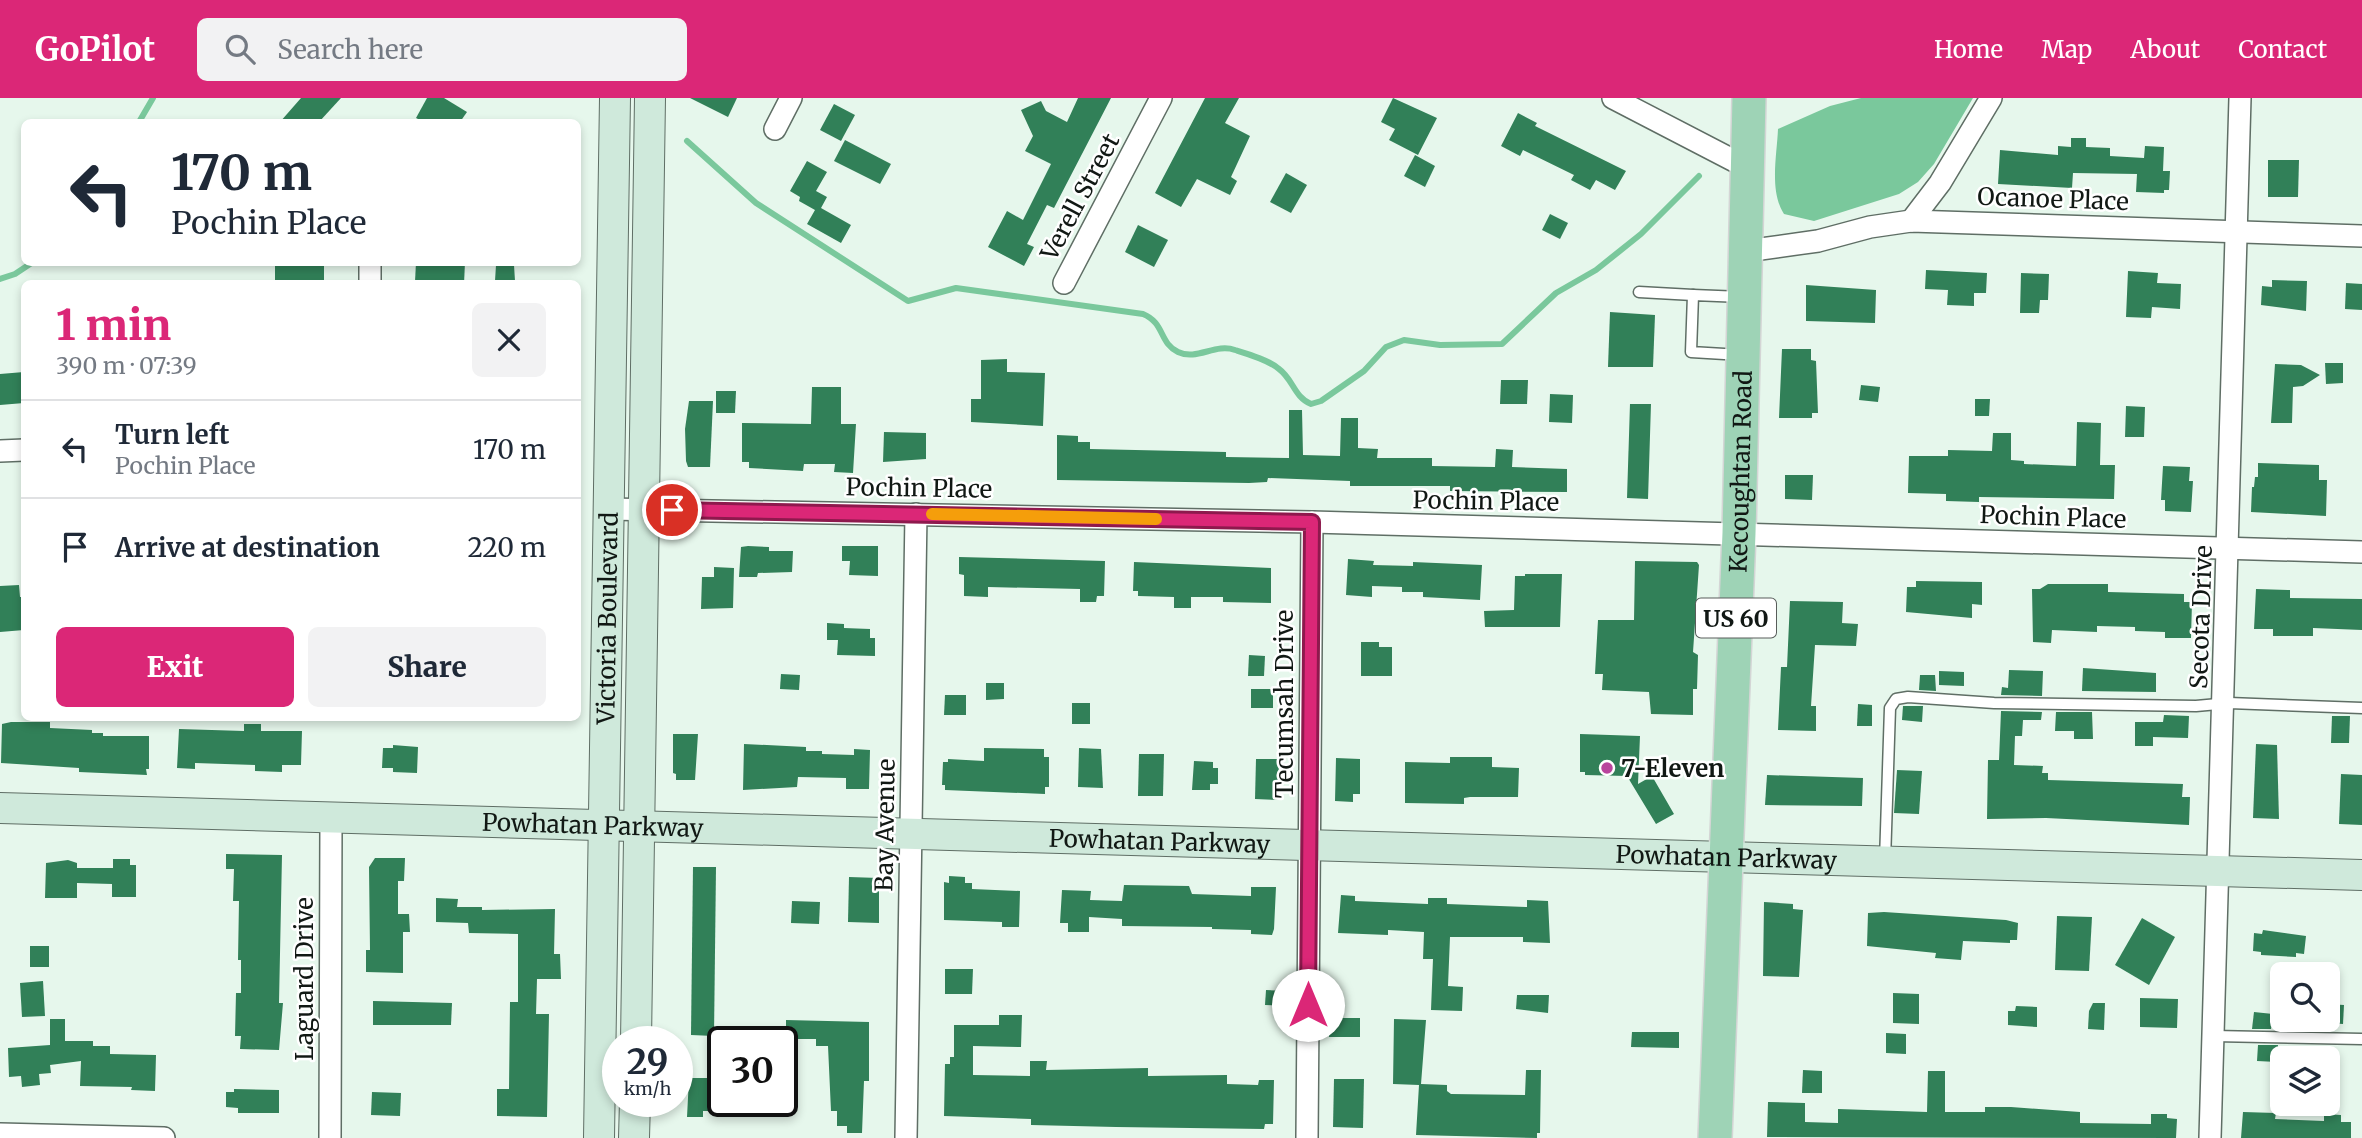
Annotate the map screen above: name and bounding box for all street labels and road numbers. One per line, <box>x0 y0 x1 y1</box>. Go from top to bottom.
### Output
street label: Verell Street <box>1033 128 1127 267</box>
street label: Ocanoe Place <box>1977 181 2129 217</box>
street label: Kecoughtan Road <box>1722 370 1758 573</box>
street label: Pochin Place <box>845 471 993 505</box>
street label: Pochin Place <box>1412 484 1560 518</box>
street label: Pochin Place <box>1979 499 2127 535</box>
street label: Victoria Boulevard <box>590 512 624 725</box>
street label: Secota Drive <box>2183 545 2219 689</box>
road number: US 60 <box>1696 598 1776 638</box>
street label: Tecumsah Drive <box>1269 610 1300 798</box>
street label: Bay Avenue <box>868 758 902 892</box>
street label: Powhatan Parkway <box>482 806 704 843</box>
street label: Powhatan Parkway <box>1048 822 1271 860</box>
street label: Powhatan Parkway <box>1615 838 1838 876</box>
street label: Laguard Drive <box>289 897 320 1061</box>

